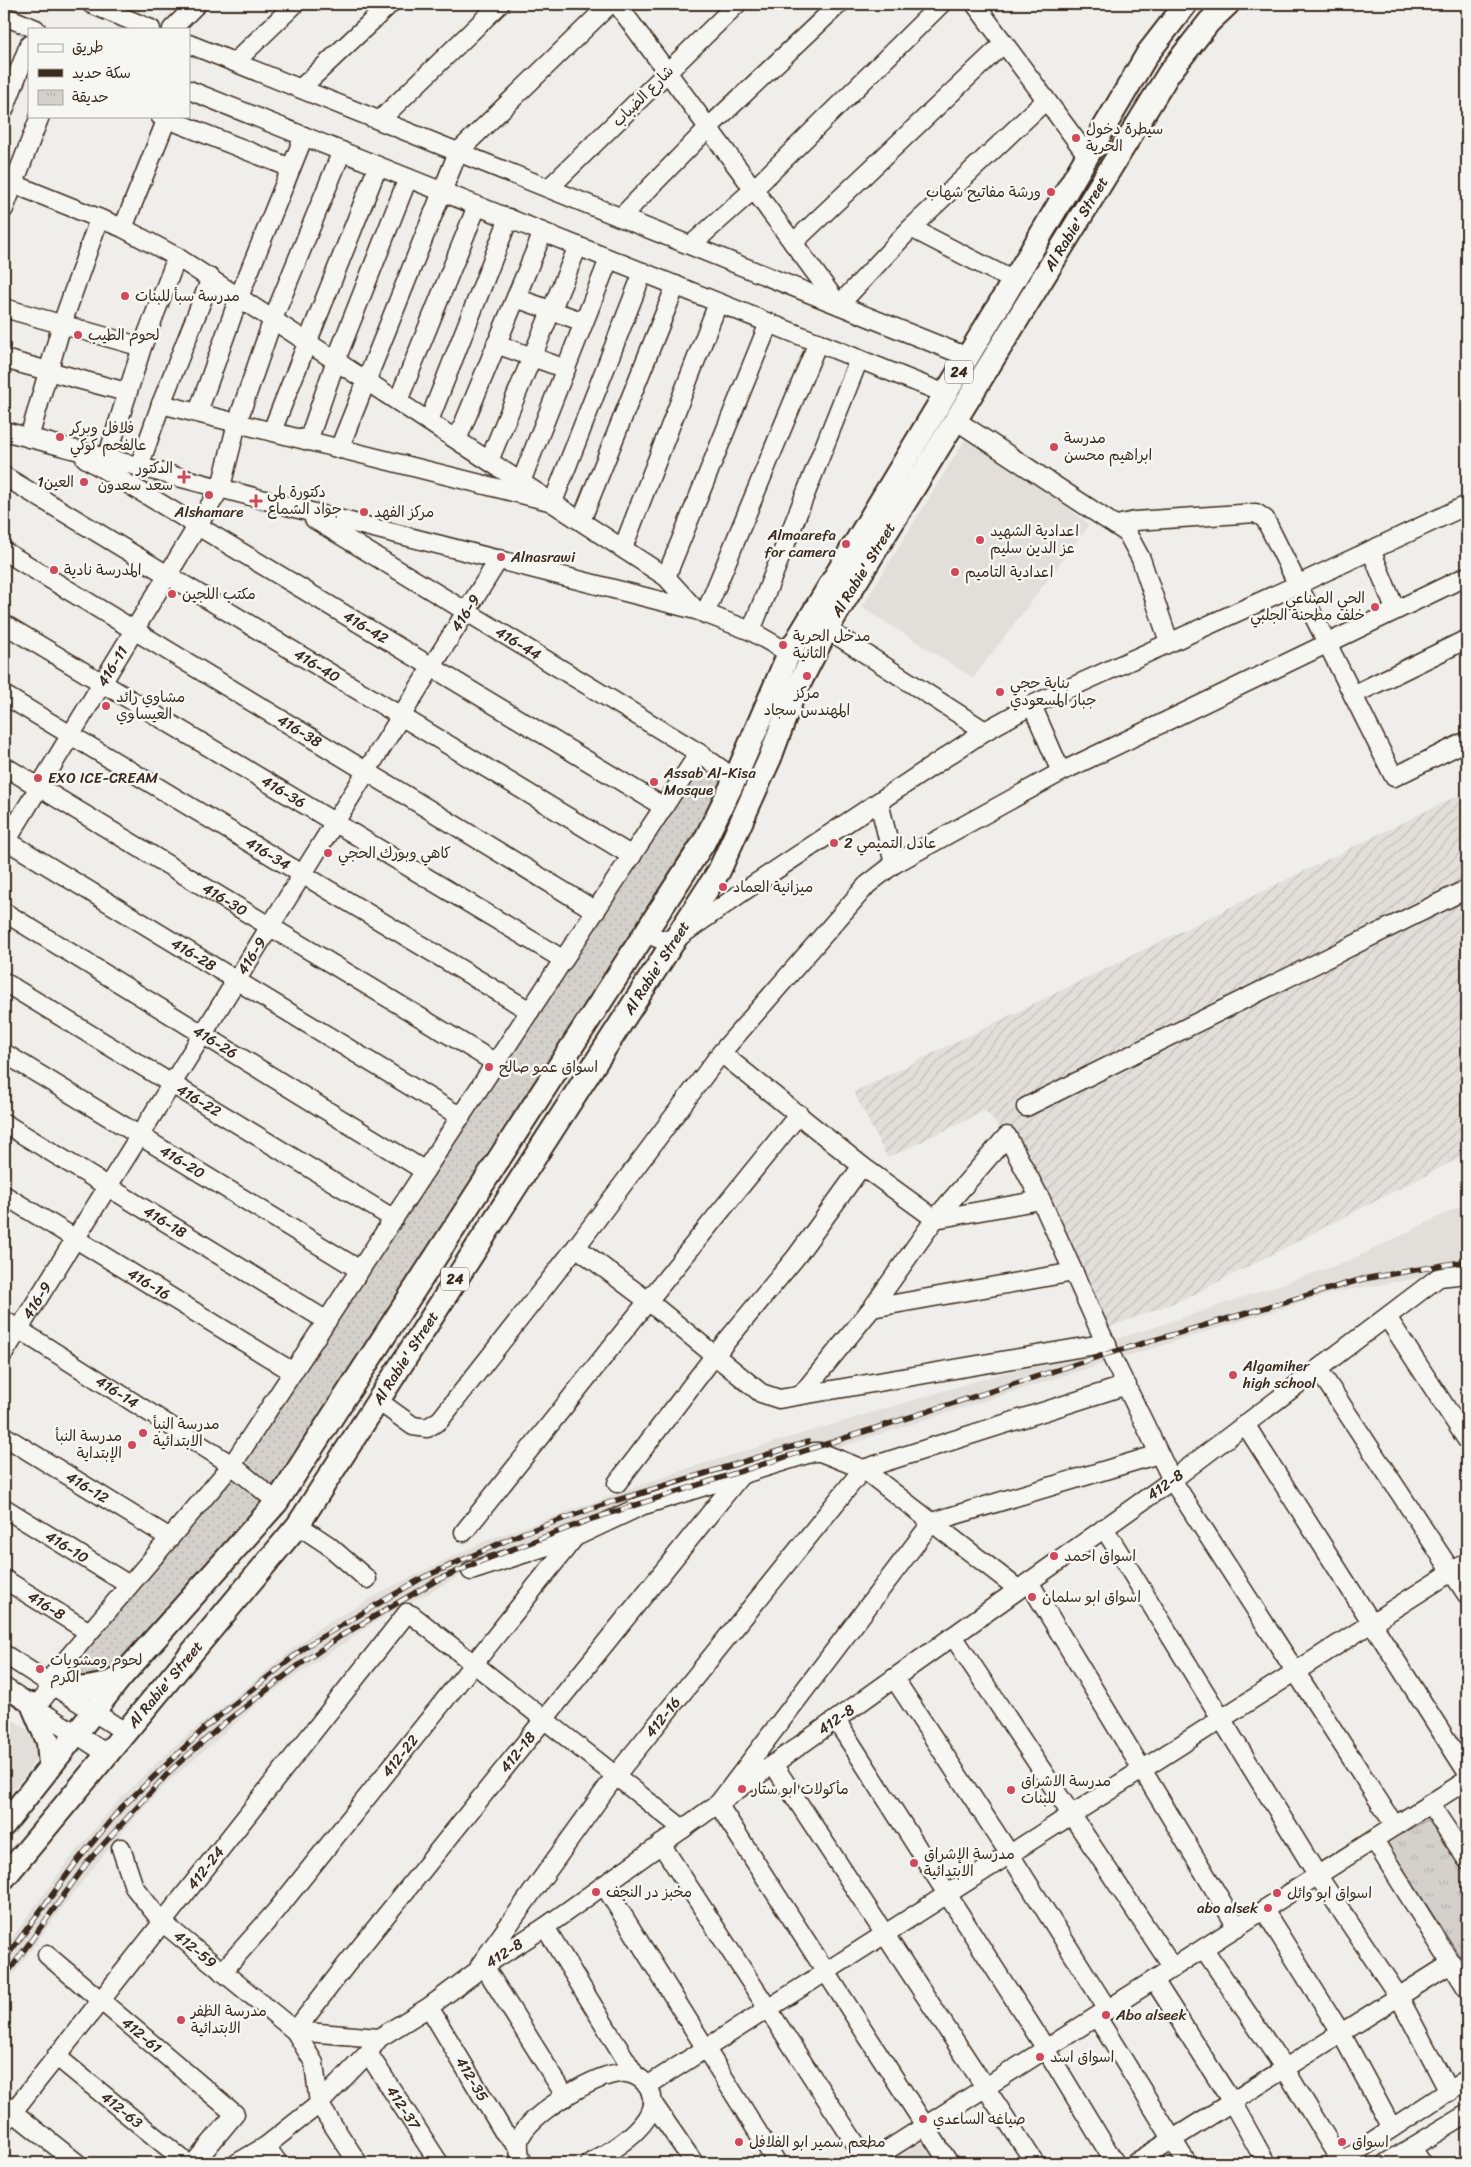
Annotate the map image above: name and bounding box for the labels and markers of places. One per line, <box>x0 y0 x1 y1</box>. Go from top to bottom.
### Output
place label: سيطرة دخول الحرية <box>1086 116 1163 159</box>
marker: سيطرة دخول الحرية <box>1070 132 1082 144</box>
place label: ورشة مفاتيح شهاب <box>926 179 1041 205</box>
marker: ورشة مفاتيح شهاب <box>1045 186 1057 198</box>
place label: مدرسة سبأ للبنات <box>135 283 240 309</box>
marker: مدرسة سبأ للبنات <box>119 290 131 302</box>
place label: لحوم الطيب <box>88 322 160 348</box>
marker: لحوم الطيب <box>72 329 84 341</box>
place label: فلافل وبركر عالفحم كوكي <box>68 415 146 458</box>
place label: مدرسة ابراهيم محسن <box>1064 425 1152 468</box>
marker: فلافل وبركر عالفحم كوكي <box>54 431 66 443</box>
marker: مدرسة ابراهيم محسن <box>1048 441 1060 453</box>
place label: الدكتور سعد سعدون <box>98 455 173 498</box>
place label: العين1 <box>37 469 74 495</box>
marker: الدكتور سعد سعدون <box>177 470 191 484</box>
marker: العين1 <box>78 476 90 488</box>
place label: دكتورة لمى جواد الشماع <box>267 479 342 522</box>
marker: Alshamare <box>203 489 215 501</box>
marker: دكتورة لمى جواد الشماع <box>249 494 263 508</box>
place label: Alshamare <box>174 499 243 525</box>
place label: مركز الفهد <box>374 499 434 525</box>
marker: مركز الفهد <box>358 506 370 518</box>
place label: اعدادية الشهيد عز الدين سليم <box>990 518 1079 561</box>
place label: Almaarefa for camera <box>764 522 836 565</box>
marker: اعدادية الشهيد عز الدين سليم <box>974 534 986 546</box>
marker: Almaarefa for camera <box>840 538 852 550</box>
place label: Alnasrawi <box>510 544 576 570</box>
marker: Alnasrawi <box>495 551 507 563</box>
place label: المدرسة نادية <box>64 557 142 583</box>
place label: اعدادية التاميم <box>965 559 1054 585</box>
marker: المدرسة نادية <box>48 564 60 576</box>
marker: اعدادية التاميم <box>949 566 961 578</box>
place label: مكتب اللجين <box>182 581 256 607</box>
place label: الحي الصناعي خلف مطحنة الجلبي <box>1250 585 1365 628</box>
marker: مكتب اللجين <box>166 588 178 600</box>
marker: الحي الصناعي خلف مطحنة الجلبي <box>1369 601 1381 613</box>
place label: مدخل الحرية الثانية <box>793 623 871 666</box>
marker: مدخل الحرية الثانية <box>777 639 789 651</box>
marker: مركز المهندس سجاد <box>801 670 813 682</box>
place label: بناية حجي جبار المسعودي <box>1010 670 1096 713</box>
place label: مركز المهندس سجاد <box>764 680 850 723</box>
place label: مشاوي رائد العيساوي <box>116 684 185 727</box>
marker: بناية حجي جبار المسعودي <box>994 686 1006 698</box>
marker: مشاوي رائد العيساوي <box>100 700 112 712</box>
place label: Assab Al-Kisa Mosque <box>663 760 756 803</box>
place label: EXO ICE-CREAM <box>48 765 158 791</box>
marker: EXO ICE-CREAM <box>32 772 44 784</box>
marker: Assab Al-Kisa Mosque <box>648 776 660 788</box>
place label: عادل التميمي 2 <box>844 830 937 856</box>
marker: عادل التميمي 2 <box>828 837 840 849</box>
place label: كاهي وبورك الحجي <box>338 840 451 866</box>
marker: كاهي وبورك الحجي <box>322 847 334 859</box>
place label: ميزانية العماد <box>733 874 813 900</box>
marker: ميزانية العماد <box>717 881 729 893</box>
place label: اسواق عمو صالح <box>499 1054 598 1080</box>
marker: اسواق عمو صالح <box>483 1061 495 1073</box>
place label: Algamiher high school <box>1242 1353 1317 1396</box>
marker: Algamiher high school <box>1227 1369 1239 1381</box>
place label: مدرسة النبأ الابتدائية <box>153 1411 220 1454</box>
place label: مدرسة النبأ الإبتداية <box>55 1423 122 1466</box>
marker: مدرسة النبأ الابتدائية <box>137 1427 149 1439</box>
marker: مدرسة النبأ الإبتداية <box>126 1439 138 1451</box>
place label: اسواق احمد <box>1064 1543 1136 1569</box>
marker: اسواق احمد <box>1048 1550 1060 1562</box>
place label: اسواق ابو سلمان <box>1042 1584 1141 1610</box>
marker: اسواق ابو سلمان <box>1026 1591 1038 1603</box>
place label: لحوم ومشويات الكرم <box>50 1647 142 1690</box>
marker: لحوم ومشويات الكرم <box>34 1663 46 1675</box>
place label: مدرسة الاشراق للبنات <box>1021 1768 1111 1811</box>
place label: مأكولات ابو ستار <box>751 1776 849 1802</box>
marker: مأكولات ابو ستار <box>736 1783 748 1795</box>
marker: مدرسة الاشراق للبنات <box>1005 1784 1017 1796</box>
place label: مدرسة الإشراق الابتدائية <box>924 1841 1015 1884</box>
marker: مدرسة الإشراق الابتدائية <box>908 1857 920 1869</box>
place label: مخبز در النجف <box>606 1879 692 1905</box>
place label: اسواق ابو وائل <box>1287 1880 1372 1906</box>
marker: مخبز در النجف <box>590 1886 602 1898</box>
marker: اسواق ابو وائل <box>1271 1887 1283 1899</box>
place label: abo alsek <box>1197 1895 1259 1921</box>
marker: abo alsek <box>1262 1902 1274 1914</box>
place label: مدرسة الظفر الابتدائية <box>190 1998 267 2041</box>
place label: Abo alseek <box>1115 2002 1187 2028</box>
marker: Abo alseek <box>1100 2009 1112 2021</box>
marker: مدرسة الظفر الابتدائية <box>175 2014 187 2026</box>
place label: اسواق اسد <box>1050 2044 1114 2070</box>
marker: اسواق اسد <box>1034 2051 1046 2063</box>
place label: صياغه الساعدي <box>933 2106 1026 2132</box>
marker: صياغه الساعدي <box>917 2113 929 2125</box>
place label: مطعم سمير ابو الفلافل <box>749 2129 886 2155</box>
place label: اسواق <box>1352 2129 1389 2155</box>
marker: مطعم سمير ابو الفلافل <box>733 2136 745 2148</box>
marker: اسواق <box>1336 2136 1348 2148</box>

